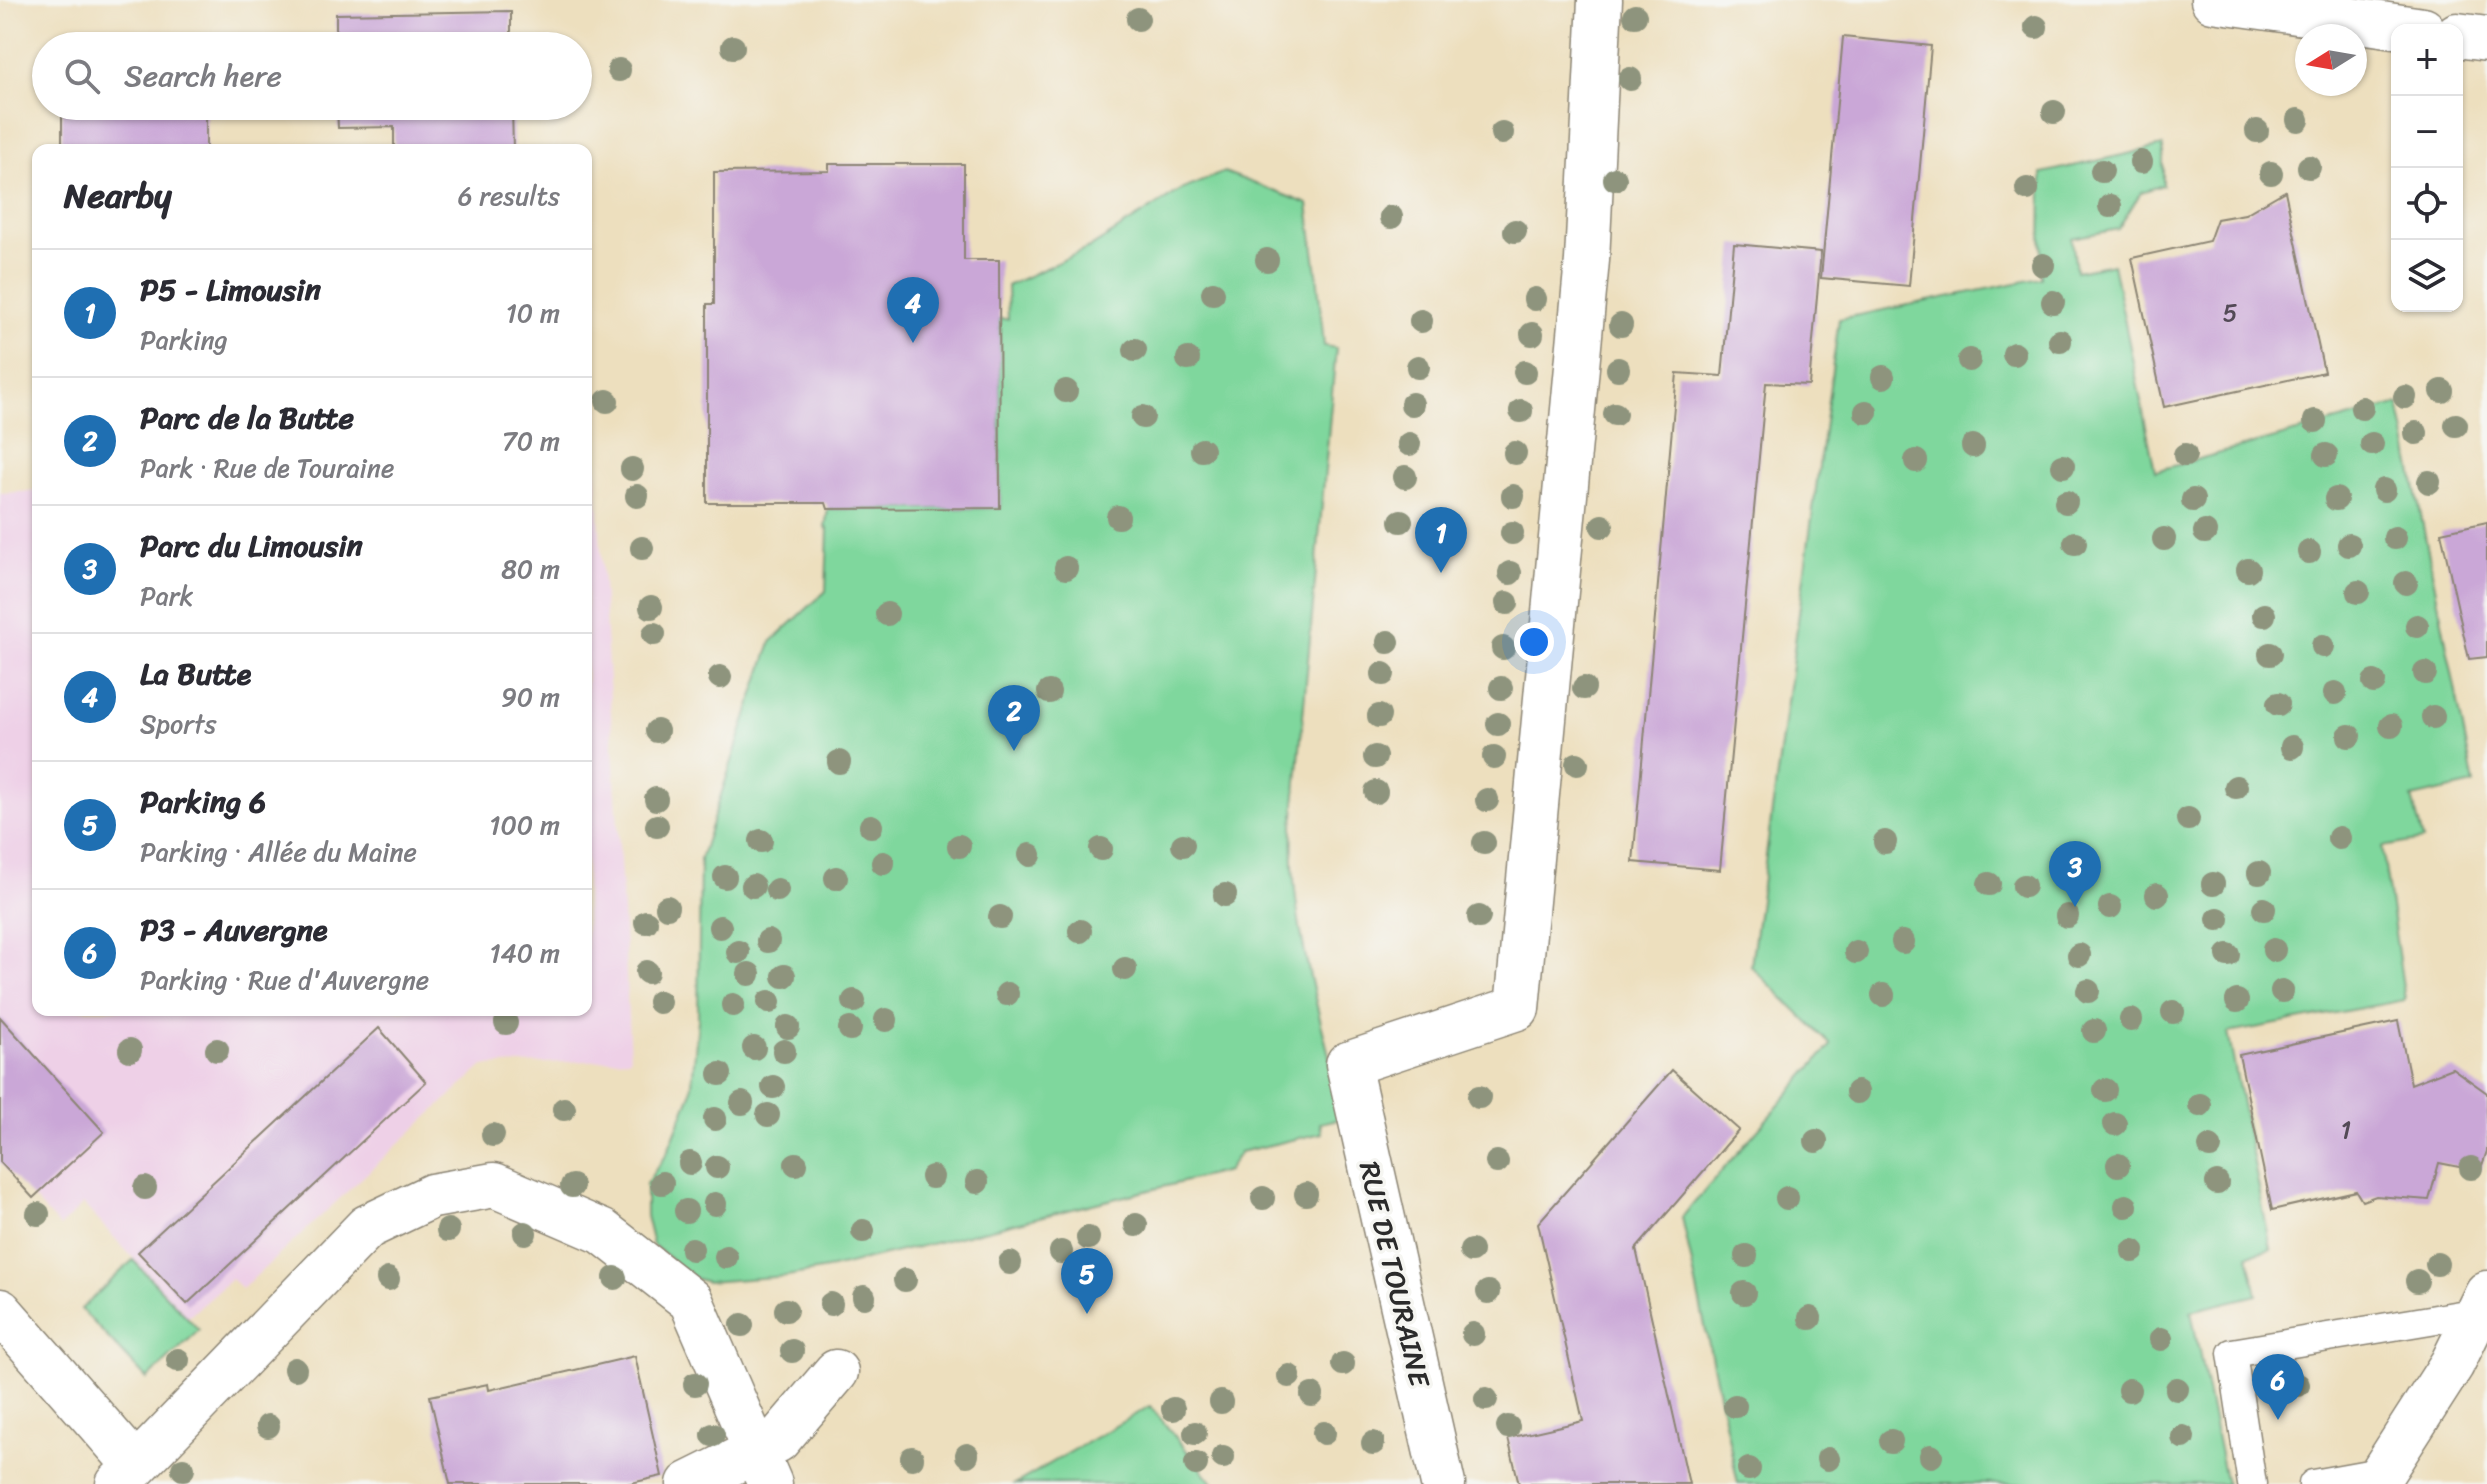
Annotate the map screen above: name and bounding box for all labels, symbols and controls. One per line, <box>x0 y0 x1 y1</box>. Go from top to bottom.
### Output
north arrow <box>2295 24 2367 96</box>
map controls <box>2391 24 2463 312</box>
button: + <box>2391 24 2463 96</box>
search box <box>32 32 592 120</box>
text: Search here <box>124 49 282 103</box>
icon: search <box>60 54 104 98</box>
button: − <box>2391 96 2463 168</box>
text: Nearby <box>64 166 172 226</box>
button: locate <box>2391 168 2463 240</box>
text: 6 results <box>458 173 560 219</box>
button: layers <box>2391 240 2463 312</box>
text: P5 - Limousin <box>140 263 321 317</box>
pin: 4 <box>887 277 939 343</box>
text: 1 <box>84 290 96 336</box>
text: 10 m <box>506 290 560 336</box>
house number: 5 <box>2223 292 2237 334</box>
text: Parking <box>140 317 228 363</box>
text: Parc de la Butte <box>140 391 354 445</box>
text: 2 <box>82 418 98 464</box>
text: 70 m <box>502 418 560 464</box>
text: Park · Rue de Touraine <box>140 445 394 491</box>
pin: 1 <box>1415 507 1467 573</box>
text: Parc du Limousin <box>140 519 363 573</box>
text: 3 <box>83 546 97 592</box>
text: 80 m <box>501 546 560 592</box>
text: Park <box>140 573 193 619</box>
your location <box>1514 622 1554 662</box>
text: La Butte <box>140 647 251 701</box>
text: 4 <box>82 674 98 720</box>
text: 90 m <box>501 674 560 720</box>
pin: 2 <box>988 685 1040 751</box>
text: Sports <box>140 701 216 747</box>
text: Parking 6 <box>140 775 266 829</box>
text: 5 <box>82 802 98 848</box>
text: 100 m <box>489 802 560 848</box>
text: Parking · Allée du Maine <box>140 829 417 875</box>
pin: 3 <box>2049 841 2101 907</box>
text: P3 - Auvergne <box>140 903 327 957</box>
text: 6 <box>83 930 97 976</box>
text: 140 m <box>489 930 560 976</box>
text: Parking · Rue d'Auvergne <box>140 957 429 1003</box>
house number: 1 <box>2341 1109 2351 1151</box>
street label: RUE DE TOURAINE <box>1345 1157 1445 1393</box>
pin: 5 <box>1061 1248 1113 1314</box>
pin: 6 <box>2252 1354 2304 1420</box>

